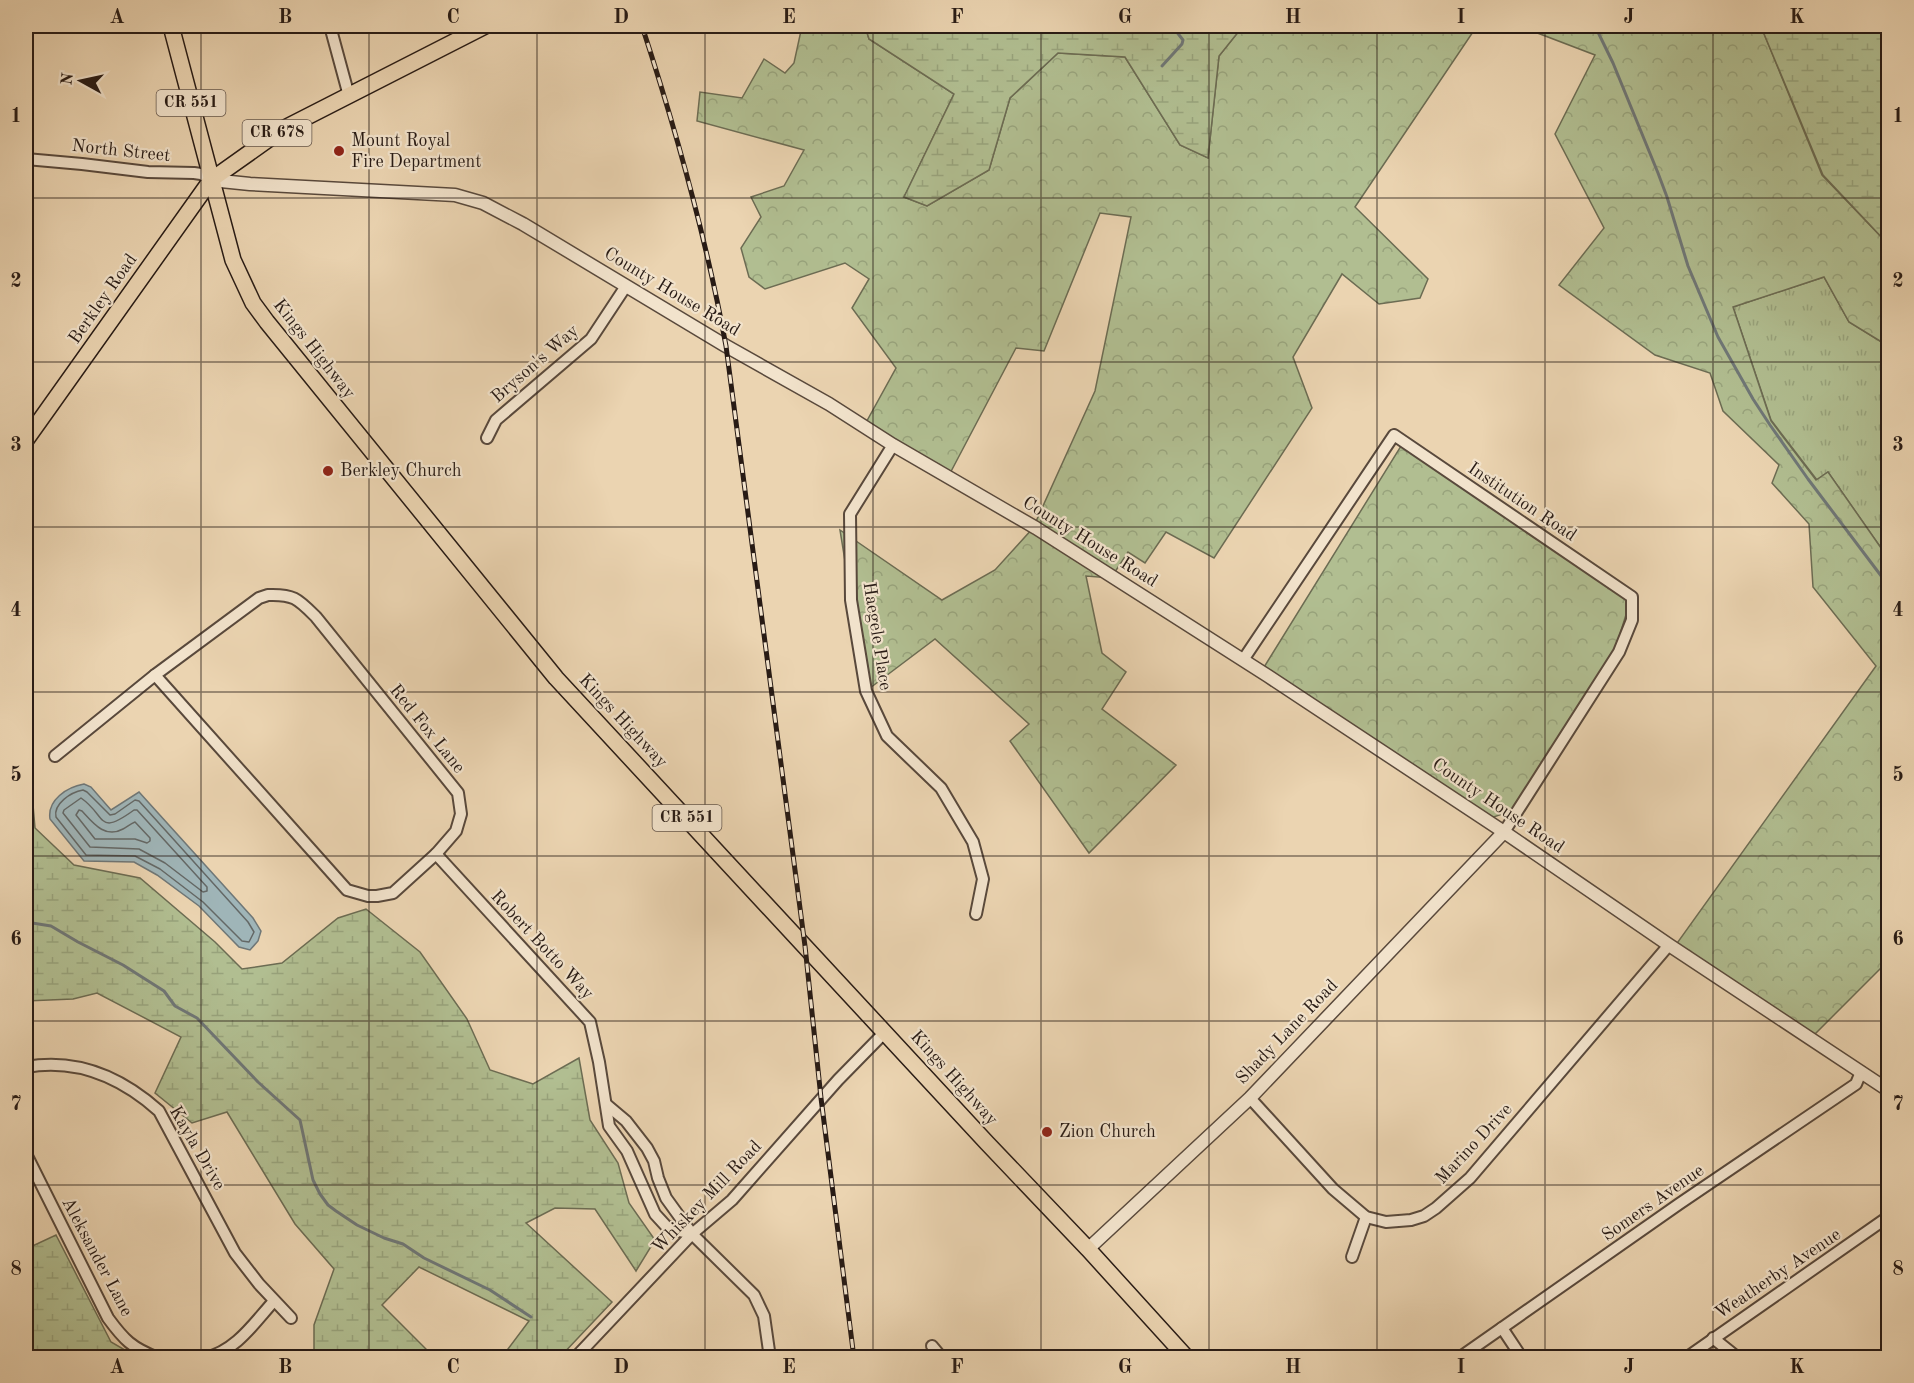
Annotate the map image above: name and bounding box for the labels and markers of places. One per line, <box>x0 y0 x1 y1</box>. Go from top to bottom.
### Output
place label: Mount Royal Fire Department <box>351 132 482 171</box>
marker: Mount Royal Fire Department <box>332 144 346 158</box>
place label: Berkley Church <box>340 462 462 480</box>
marker: Berkley Church <box>321 464 335 478</box>
place label: Zion Church <box>1059 1123 1156 1141</box>
marker: Zion Church <box>1040 1125 1054 1139</box>

